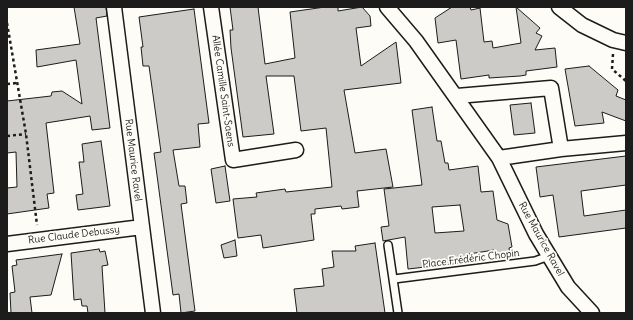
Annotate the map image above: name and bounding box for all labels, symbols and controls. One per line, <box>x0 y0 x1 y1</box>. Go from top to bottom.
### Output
street label: Allée Camille Saint-Saens <box>209 34 237 148</box>
street label: Rue Maurice Ravel <box>122 118 144 202</box>
street label: Rue Maurice Ravel <box>516 200 566 278</box>
street label: Rue Claude Debussy <box>27 223 121 247</box>
street label: Place Frédéric Chopin <box>422 247 520 271</box>

